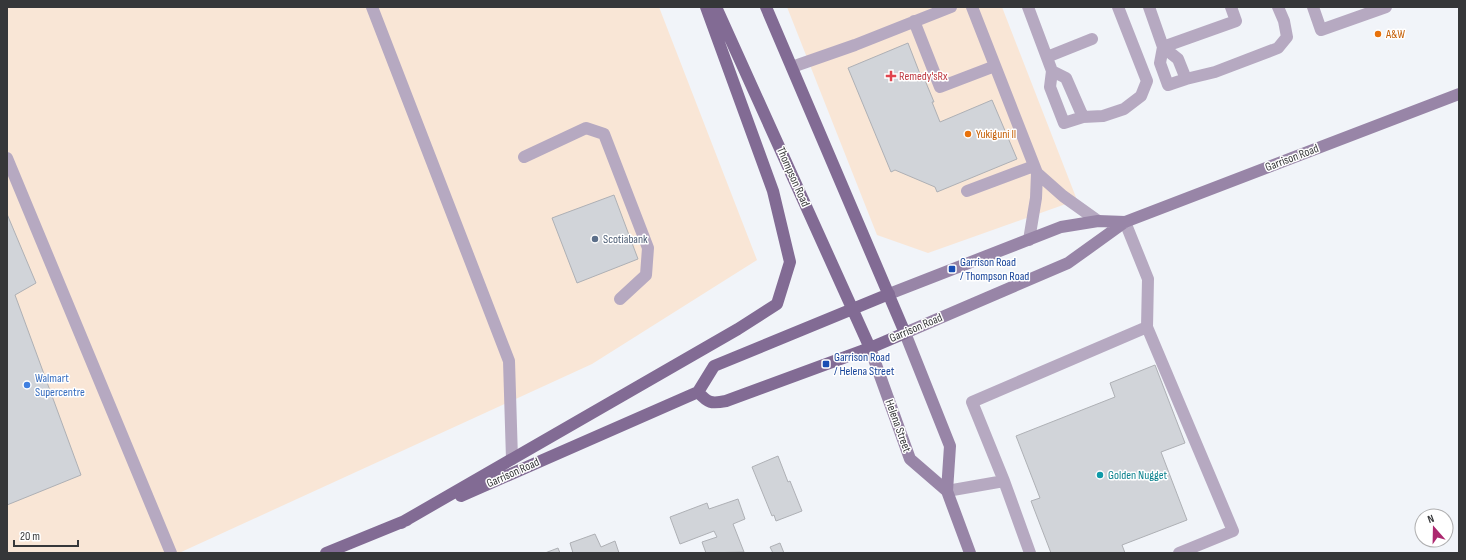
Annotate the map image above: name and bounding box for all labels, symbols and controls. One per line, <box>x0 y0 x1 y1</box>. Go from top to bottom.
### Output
place label: A&W <box>1385 27 1405 42</box>
marker: A&W <box>1373 29 1383 39</box>
place label: Remedy'sRx <box>899 69 948 84</box>
marker: Remedy'sRx <box>886 71 896 81</box>
place label: Yukiguni II <box>976 127 1016 142</box>
marker: Yukiguni II <box>963 129 973 139</box>
street label: Garrison Road <box>1263 141 1321 175</box>
street label: Thompson Road <box>773 145 813 209</box>
place label: Scotiabank <box>603 232 648 247</box>
marker: Scotiabank <box>590 234 600 244</box>
place label: Garrison Road / Thompson Road <box>960 255 1029 284</box>
marker: Garrison Road / Thompson Road <box>947 264 957 274</box>
street label: Garrison Road <box>887 310 945 346</box>
place label: Garrison Road / Helena Street <box>834 350 895 379</box>
marker: Garrison Road / Helena Street <box>821 359 831 369</box>
place label: Walmart Supercentre <box>35 371 85 400</box>
marker: Walmart Supercentre <box>22 380 32 390</box>
street label: Helena Street <box>882 398 915 455</box>
street label: Garrison Road <box>484 455 542 491</box>
place label: Golden Nugget <box>1108 468 1168 483</box>
marker: Golden Nugget <box>1095 470 1105 480</box>
north arrow <box>1414 508 1454 548</box>
text: N <box>1426 512 1436 526</box>
scale bar <box>14 522 78 548</box>
text: 20 m <box>20 529 40 544</box>

